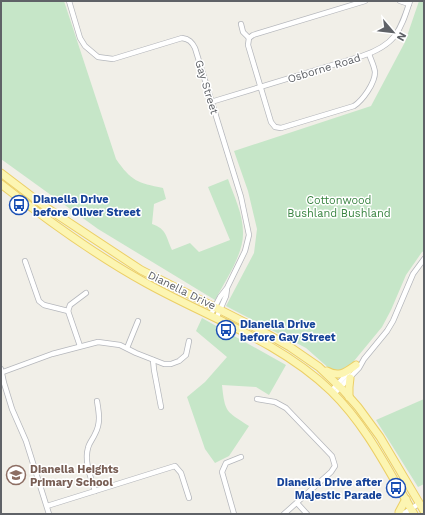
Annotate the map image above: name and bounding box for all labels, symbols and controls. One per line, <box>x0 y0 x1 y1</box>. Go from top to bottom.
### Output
north arrow <box>373 12 413 52</box>
text: N <box>394 30 409 43</box>
street label: Osborne Road <box>286 51 362 86</box>
street label: Gay Street <box>192 58 221 116</box>
place label: Dianella Drive before Oliver Street <box>33 193 141 219</box>
bus stop icon: Dianella Drive before Oliver Street <box>8 194 30 216</box>
park label: Cottonwood Bushland Bushland <box>287 194 391 220</box>
street label: Dianella Drive <box>146 268 218 313</box>
place label: Dianella Drive before Gay Street <box>240 318 336 344</box>
bus stop icon: Dianella Drive before Gay Street <box>215 319 237 341</box>
place label: Dianella Heights Primary School <box>30 463 119 489</box>
school or university icon: Dianella Heights Primary School <box>5 464 27 486</box>
place label: Dianella Drive after Majestic Parade <box>277 476 382 502</box>
bus stop icon: Dianella Drive after Majestic Parade <box>385 477 407 499</box>

